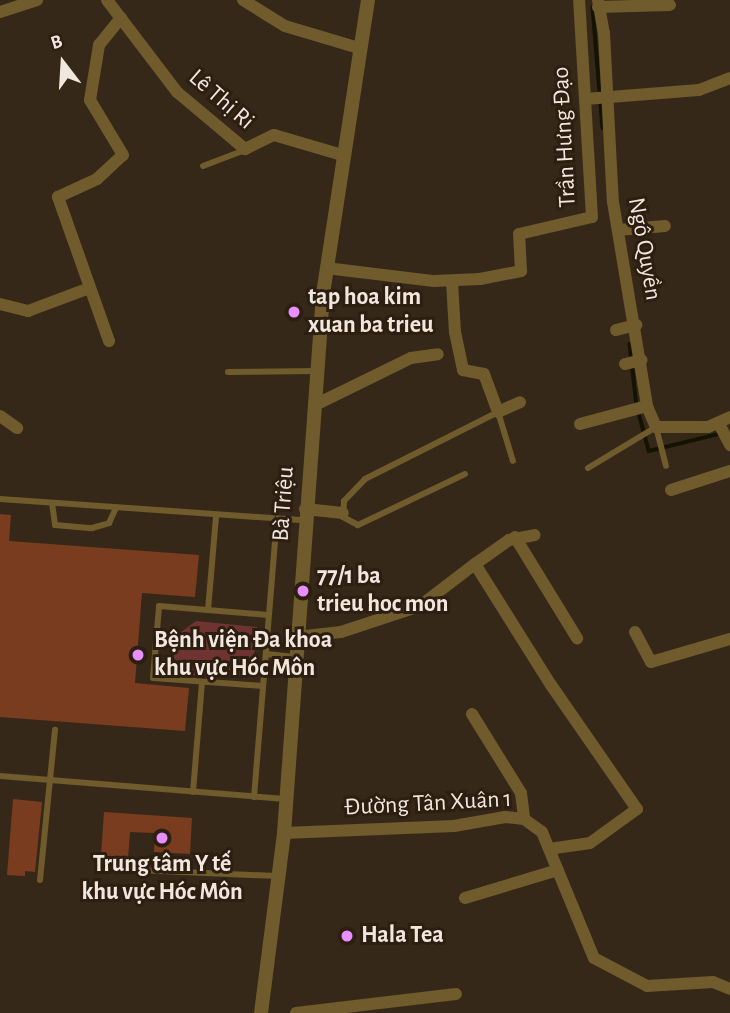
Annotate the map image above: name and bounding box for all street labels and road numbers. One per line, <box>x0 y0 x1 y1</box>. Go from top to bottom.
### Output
street label: Lê Thị Ri <box>182 64 260 136</box>
street label: Trần Hưng Đạo <box>547 66 583 208</box>
street label: Ngô Quyền <box>621 195 667 303</box>
street label: Bà Triệu <box>267 466 301 542</box>
street label: Đường Tân Xuân 1 <box>344 785 512 823</box>

